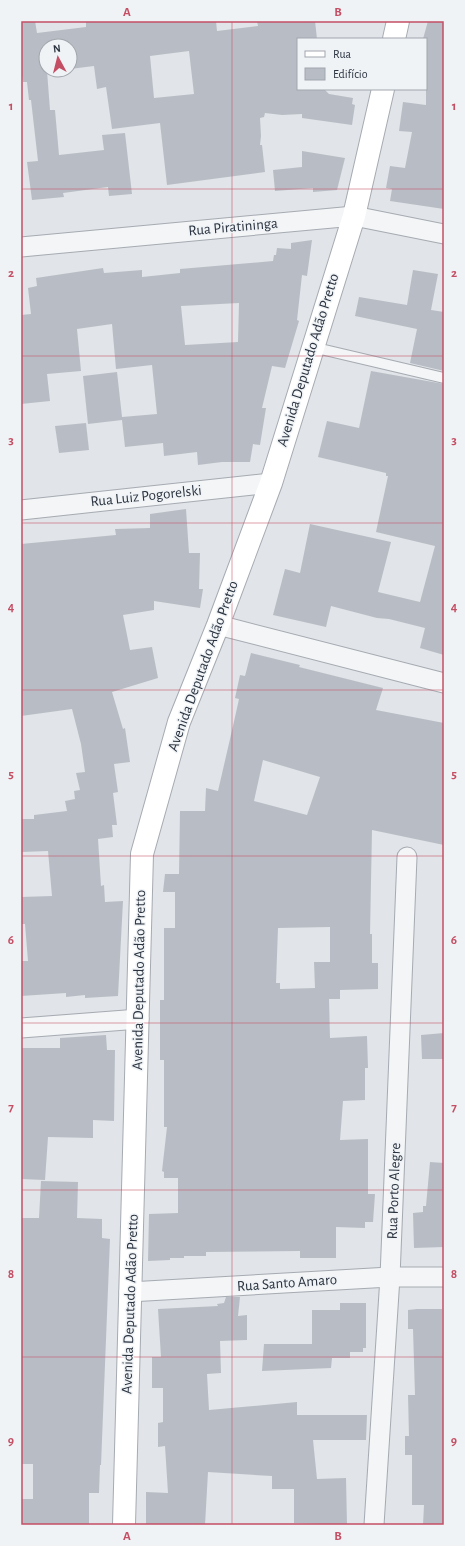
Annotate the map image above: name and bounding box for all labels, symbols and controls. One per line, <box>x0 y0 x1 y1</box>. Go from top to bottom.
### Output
text: A <box>123 6 131 19</box>
text: B <box>334 6 342 19</box>
north arrow <box>38 38 78 78</box>
legend <box>297 38 427 90</box>
text: N <box>52 43 61 54</box>
text: Rua <box>333 48 352 60</box>
text: Edifício <box>333 68 368 80</box>
text: 1 <box>9 100 13 113</box>
text: 1 <box>452 100 456 113</box>
street label: Rua Piratininga <box>188 216 278 238</box>
text: 2 <box>8 267 14 280</box>
text: 2 <box>451 267 457 280</box>
street label: Avenida Deputado Adão Pretto <box>274 272 342 448</box>
text: 3 <box>8 434 14 447</box>
text: 3 <box>451 434 457 447</box>
street label: Rua Luiz Pogorelski <box>90 483 202 509</box>
street label: Avenida Deputado Adão Pretto <box>165 579 241 753</box>
text: 4 <box>8 601 15 614</box>
text: 4 <box>451 601 458 614</box>
text: 5 <box>8 768 14 781</box>
text: 5 <box>451 768 457 781</box>
street label: Avenida Deputado Adão Pretto <box>130 890 148 1070</box>
text: 6 <box>8 934 14 947</box>
text: 6 <box>451 934 457 947</box>
text: 7 <box>8 1101 14 1114</box>
text: 7 <box>451 1101 457 1114</box>
street label: Rua Porto Alegre <box>385 1142 403 1240</box>
street label: Avenida Deputado Adão Pretto <box>119 1214 141 1394</box>
text: 8 <box>8 1268 14 1281</box>
text: 8 <box>451 1268 457 1281</box>
street label: Rua Santo Amaro <box>236 1272 338 1294</box>
text: 9 <box>8 1435 14 1448</box>
text: 9 <box>451 1435 457 1448</box>
text: A <box>123 1530 131 1543</box>
text: B <box>334 1530 342 1543</box>

